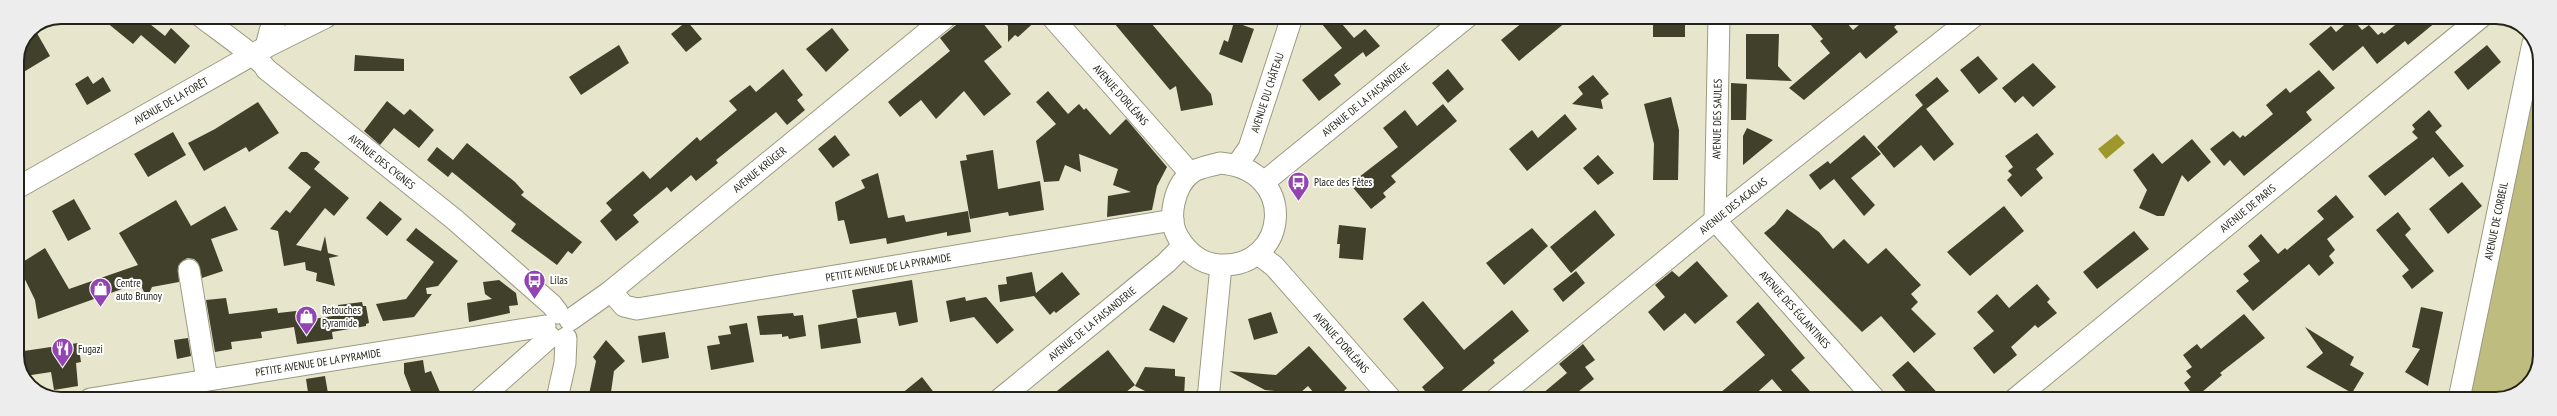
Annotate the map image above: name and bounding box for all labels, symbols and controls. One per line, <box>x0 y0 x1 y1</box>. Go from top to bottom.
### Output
street label: AVENUE DU CHÂTEAU <box>1247 51 1287 134</box>
street label: AVENUE DE LA FAISANDERIE <box>1319 59 1413 139</box>
street label: AVENUE D'ORLÉANS <box>1090 61 1152 129</box>
street label: AVENUE DE LA FORÊT <box>131 74 211 127</box>
street label: AVENUE DES SAULES <box>1709 78 1725 159</box>
street label: AVENUE DES CYGNES <box>346 131 418 192</box>
street label: AVENUE KRÜGER <box>730 144 789 196</box>
bus stop icon: Place des Fêtes <box>1286 169 1312 202</box>
street label: AVENUE DES ACACIAS <box>1696 174 1770 237</box>
place label: Place des Fêtes <box>1314 175 1372 189</box>
street label: AVENUE DE CORBEIL <box>2481 180 2511 261</box>
street label: AVENUE DE PARIS <box>2217 181 2279 235</box>
street label: PETITE AVENUE DE LA PYRAMIDE <box>825 250 952 285</box>
bus stop icon: Lilas <box>521 267 547 300</box>
street label: AVENUE DES ÉGLANTINES <box>1756 268 1834 351</box>
place label: Lilas <box>550 273 568 287</box>
shop icon: Centre auto Brunoy <box>87 276 113 309</box>
place label: Centre auto Brunoy <box>116 276 163 303</box>
street label: AVENUE DE LA FAISANDERIE <box>1045 283 1139 364</box>
shop icon: Retouches Pyramide <box>293 303 319 336</box>
place label: Retouches Pyramide <box>322 303 361 330</box>
street label: AVENUE D'ORLÉANS <box>1311 309 1372 376</box>
restaurant icon: Fugazi <box>50 336 76 369</box>
place label: Fugazi <box>78 342 103 356</box>
street label: PETITE AVENUE DE LA PYRAMIDE <box>254 345 382 379</box>

